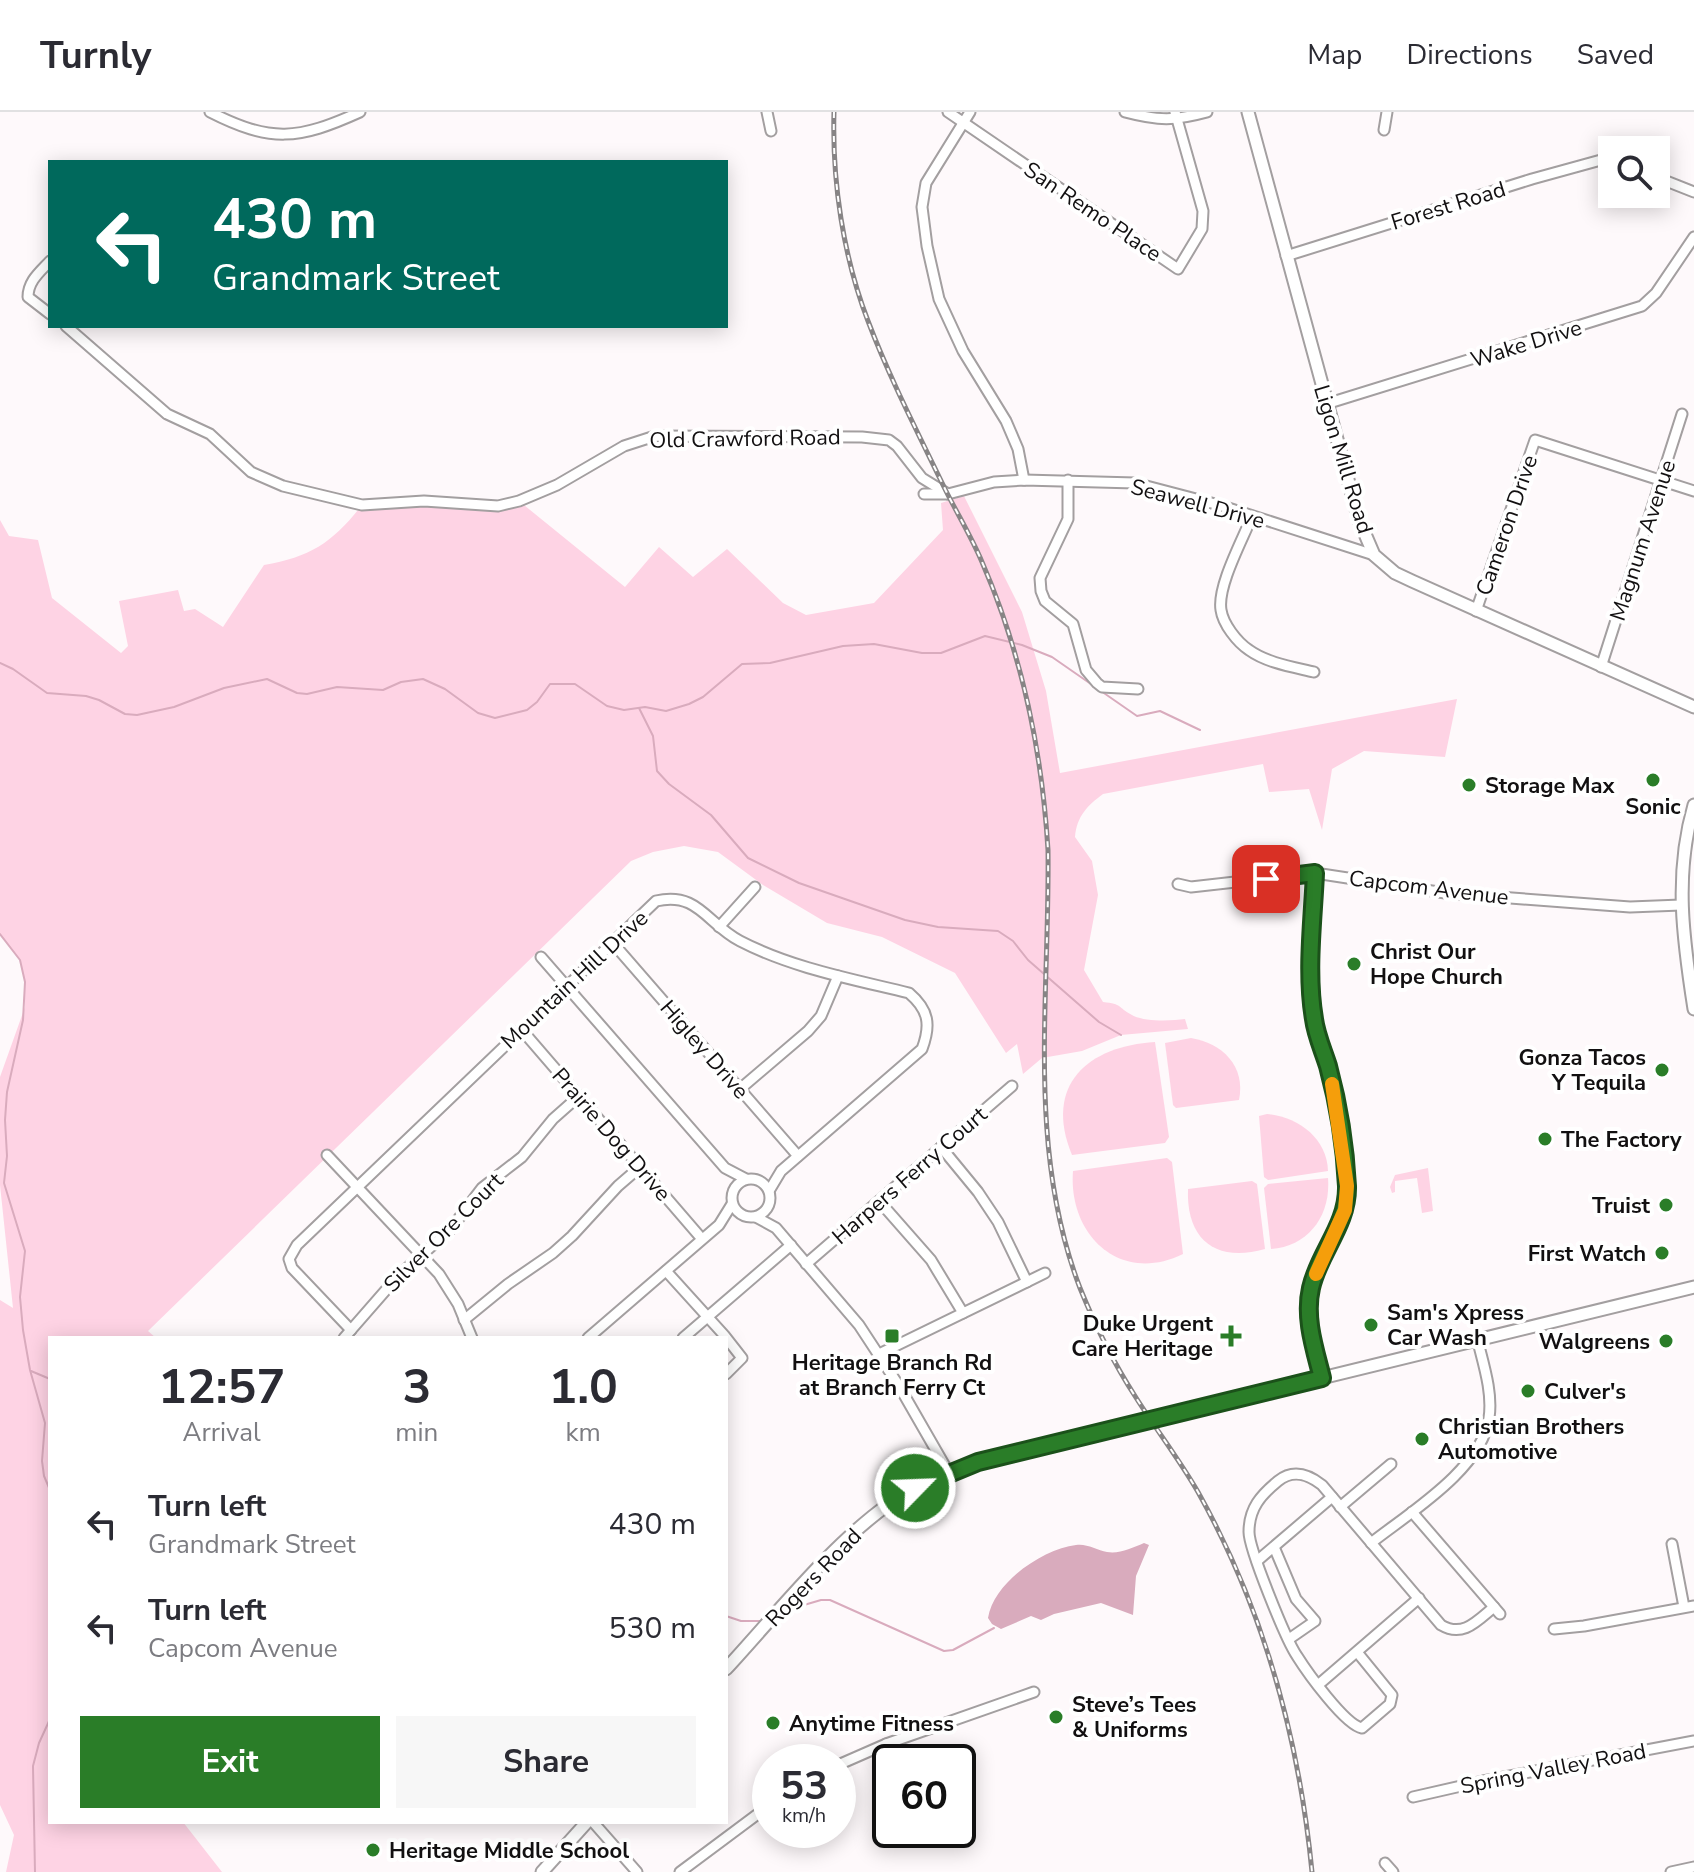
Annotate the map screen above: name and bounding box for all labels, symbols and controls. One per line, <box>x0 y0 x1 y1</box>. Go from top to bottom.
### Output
text: Turnly <box>40 30 152 81</box>
text: Map <box>1307 36 1362 74</box>
text: Directions <box>1406 36 1533 74</box>
text: Saved <box>1577 36 1654 74</box>
map controls <box>1598 136 1670 208</box>
button: search <box>1598 136 1670 208</box>
street label: San Remo Place <box>1018 155 1167 269</box>
street label: Forest Road <box>1387 174 1509 238</box>
text: 430 m <box>212 181 377 258</box>
icon: left <box>80 192 184 296</box>
text: Grandmark Street <box>212 254 500 303</box>
street label: Wake Drive <box>1467 313 1586 375</box>
street label: Ligon Mill Road <box>1306 381 1380 537</box>
street label: Old Crawford Road <box>649 422 841 456</box>
street label: Cameron Drive <box>1469 451 1545 600</box>
street label: Magnum Avenue <box>1603 456 1683 625</box>
street label: Seawell Drive <box>1127 472 1268 536</box>
place label: Storage Max <box>1485 771 1616 801</box>
marker: Sonic <box>1644 771 1662 789</box>
marker: Storage Max <box>1460 776 1478 794</box>
place label: Sonic <box>1625 792 1681 822</box>
pin <box>1232 845 1300 913</box>
icon: arrive <box>1244 857 1288 901</box>
street label: Capcom Avenue <box>1347 863 1510 913</box>
street label: Mountain Hill Drive <box>495 904 655 1056</box>
place label: Christ Our Hope Church <box>1370 937 1503 992</box>
marker: Christ Our Hope Church <box>1345 955 1363 973</box>
street label: Higley Drive <box>653 994 756 1105</box>
place label: Gonza Tacos Y Tequila <box>1518 1043 1646 1098</box>
street label: Prairie Dog Drive <box>545 1061 678 1208</box>
marker: Gonza Tacos Y Tequila <box>1653 1061 1671 1079</box>
street label: Harpers Ferry Court <box>826 1100 994 1251</box>
place label: The Factory <box>1561 1125 1682 1155</box>
marker: The Factory <box>1536 1130 1554 1148</box>
street label: Silver Ore Court <box>377 1166 510 1299</box>
place label: Truist <box>1592 1191 1651 1221</box>
marker: Truist <box>1657 1196 1675 1214</box>
place label: First Watch <box>1528 1239 1646 1269</box>
marker: First Watch <box>1653 1244 1671 1262</box>
place label: Sam's Xpress Car Wash <box>1387 1298 1524 1353</box>
place label: Duke Urgent Care Heritage <box>1071 1309 1214 1364</box>
marker: Sam's Xpress Car Wash <box>1362 1316 1380 1334</box>
marker: Duke Urgent Care Heritage <box>1220 1325 1242 1347</box>
marker: Heritage Branch Rd at Branch Ferry Ct <box>883 1327 901 1345</box>
place label: Walgreens <box>1539 1327 1650 1357</box>
marker: Walgreens <box>1657 1332 1675 1350</box>
place label: Heritage Branch Rd at Branch Ferry Ct <box>792 1348 992 1403</box>
text: 12:57 <box>158 1354 285 1420</box>
text: 3 <box>402 1354 431 1420</box>
text: 1.0 <box>548 1354 618 1420</box>
place label: Culver's <box>1544 1377 1626 1407</box>
marker: Culver's <box>1519 1382 1537 1400</box>
place label: Christian Brothers Automotive <box>1438 1412 1624 1467</box>
text: Arrival <box>183 1415 261 1450</box>
text: min <box>395 1415 438 1450</box>
text: km <box>566 1415 601 1450</box>
marker: Christian Brothers Automotive <box>1413 1430 1431 1448</box>
position arrow <box>873 1446 957 1530</box>
text: Turn left <box>148 1486 266 1527</box>
icon: left <box>80 1502 124 1546</box>
text: 430 m <box>609 1504 696 1545</box>
street label: Rogers Road <box>759 1522 868 1634</box>
text: Grandmark Street <box>148 1527 356 1562</box>
text: Turn left <box>148 1590 266 1631</box>
icon: left <box>80 1606 124 1650</box>
text: 530 m <box>609 1608 696 1649</box>
text: Capcom Avenue <box>148 1631 338 1666</box>
place label: Steve’s Tees & Uniforms <box>1072 1690 1197 1745</box>
marker: Steve’s Tees & Uniforms <box>1047 1708 1065 1726</box>
place label: Anytime Fitness <box>789 1709 954 1739</box>
marker: Anytime Fitness <box>764 1714 782 1732</box>
button: Exit <box>80 1716 380 1808</box>
button: Share <box>396 1716 696 1808</box>
street label: Spring Valley Road <box>1458 1736 1649 1802</box>
speed limit sign: 60 <box>872 1744 976 1848</box>
text: 53 <box>780 1759 828 1813</box>
text: km/h <box>782 1802 826 1829</box>
place label: Heritage Middle School <box>389 1836 629 1866</box>
marker: Heritage Middle School <box>364 1841 382 1859</box>

